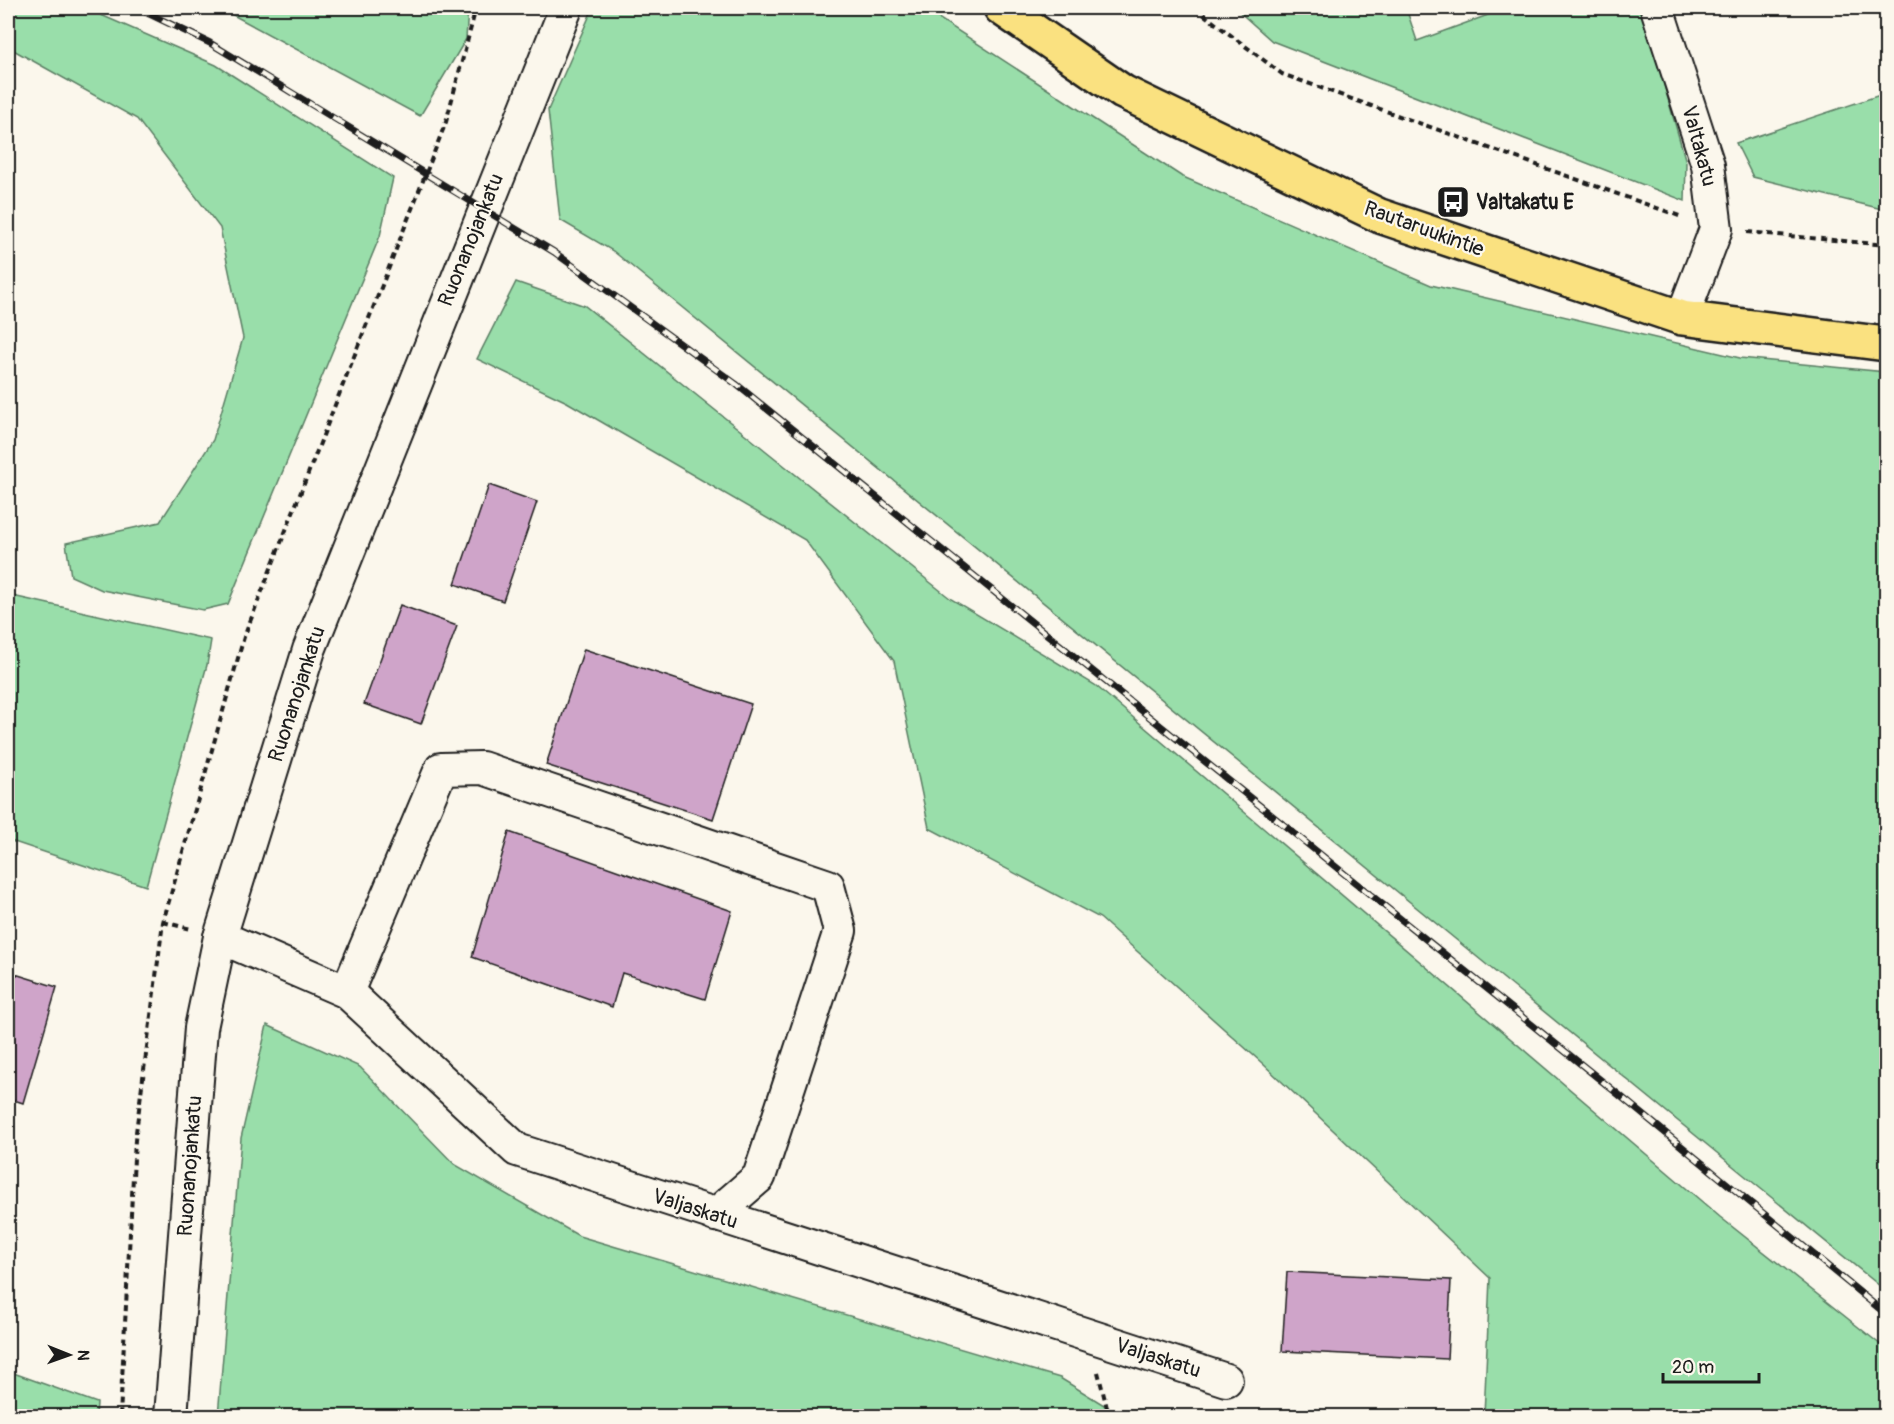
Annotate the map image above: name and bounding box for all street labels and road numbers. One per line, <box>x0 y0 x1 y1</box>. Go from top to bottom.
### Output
street label: Valtakatu <box>1675 103 1723 189</box>
street label: Ruonanojankatu <box>432 169 510 311</box>
street label: Rautaruukintie <box>1360 195 1488 263</box>
street label: Ruonanojankatu <box>262 623 332 765</box>
street label: Ruonanojankatu <box>172 1095 208 1237</box>
street label: Valjaskatu <box>649 1183 741 1235</box>
street label: Valjaskatu <box>1112 1332 1204 1384</box>

